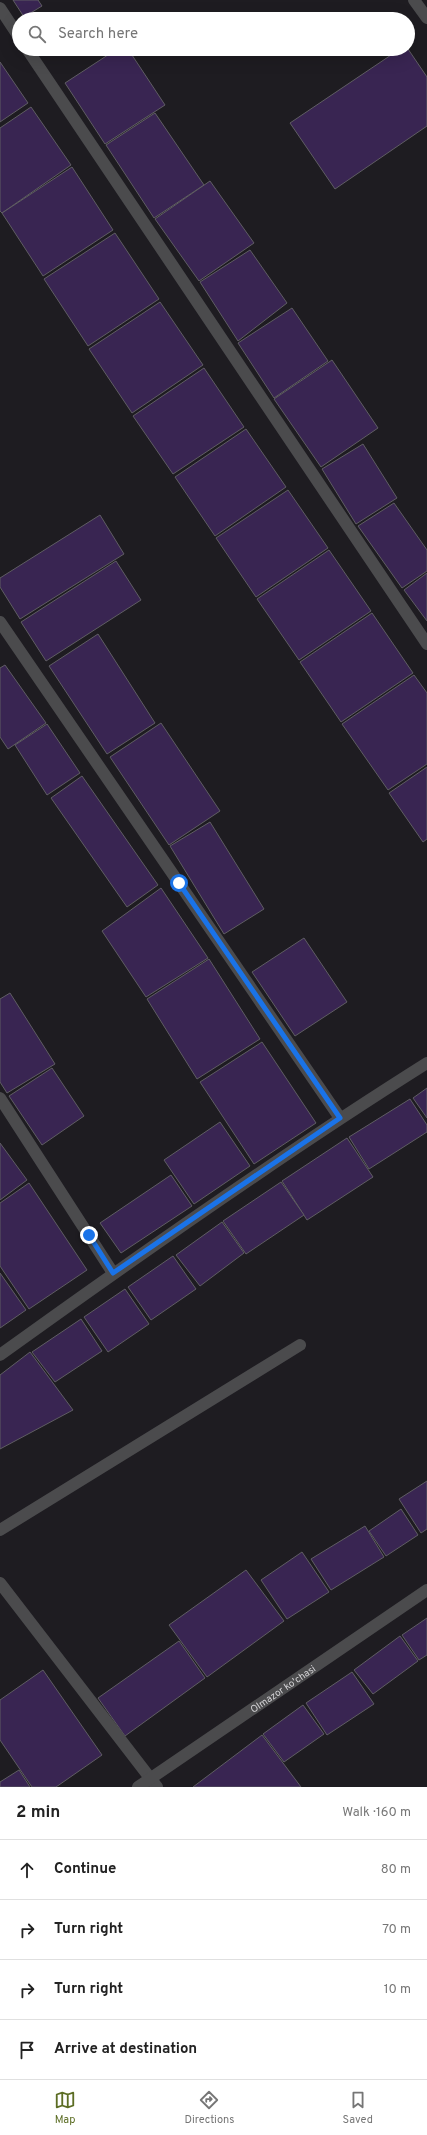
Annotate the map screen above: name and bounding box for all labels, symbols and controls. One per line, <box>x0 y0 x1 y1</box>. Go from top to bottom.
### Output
search box <box>12 12 415 56</box>
icon: search <box>26 23 48 45</box>
text: Search here <box>58 25 138 44</box>
route start <box>170 874 188 892</box>
route end <box>80 1226 98 1244</box>
street label: Olmazor ko'chasi <box>248 1663 319 1717</box>
text: 2 min <box>16 1802 60 1824</box>
text: Walk · 160 m <box>342 1805 411 1821</box>
icon: ahead <box>16 1859 38 1881</box>
text: Continue <box>54 1860 116 1879</box>
text: 80 m <box>381 1862 411 1878</box>
icon: right <box>16 1919 38 1941</box>
text: Turn right <box>54 1920 123 1939</box>
text: 70 m <box>382 1922 411 1938</box>
icon: right <box>16 1979 38 2001</box>
text: Turn right <box>54 1980 123 1999</box>
text: 10 m <box>384 1982 411 1998</box>
icon: arrive <box>16 2039 38 2061</box>
text: Arrive at destination <box>54 2040 197 2059</box>
tab: Map <box>54 2089 76 2127</box>
tab: Directions <box>184 2089 234 2127</box>
tab: Saved <box>343 2089 373 2127</box>

